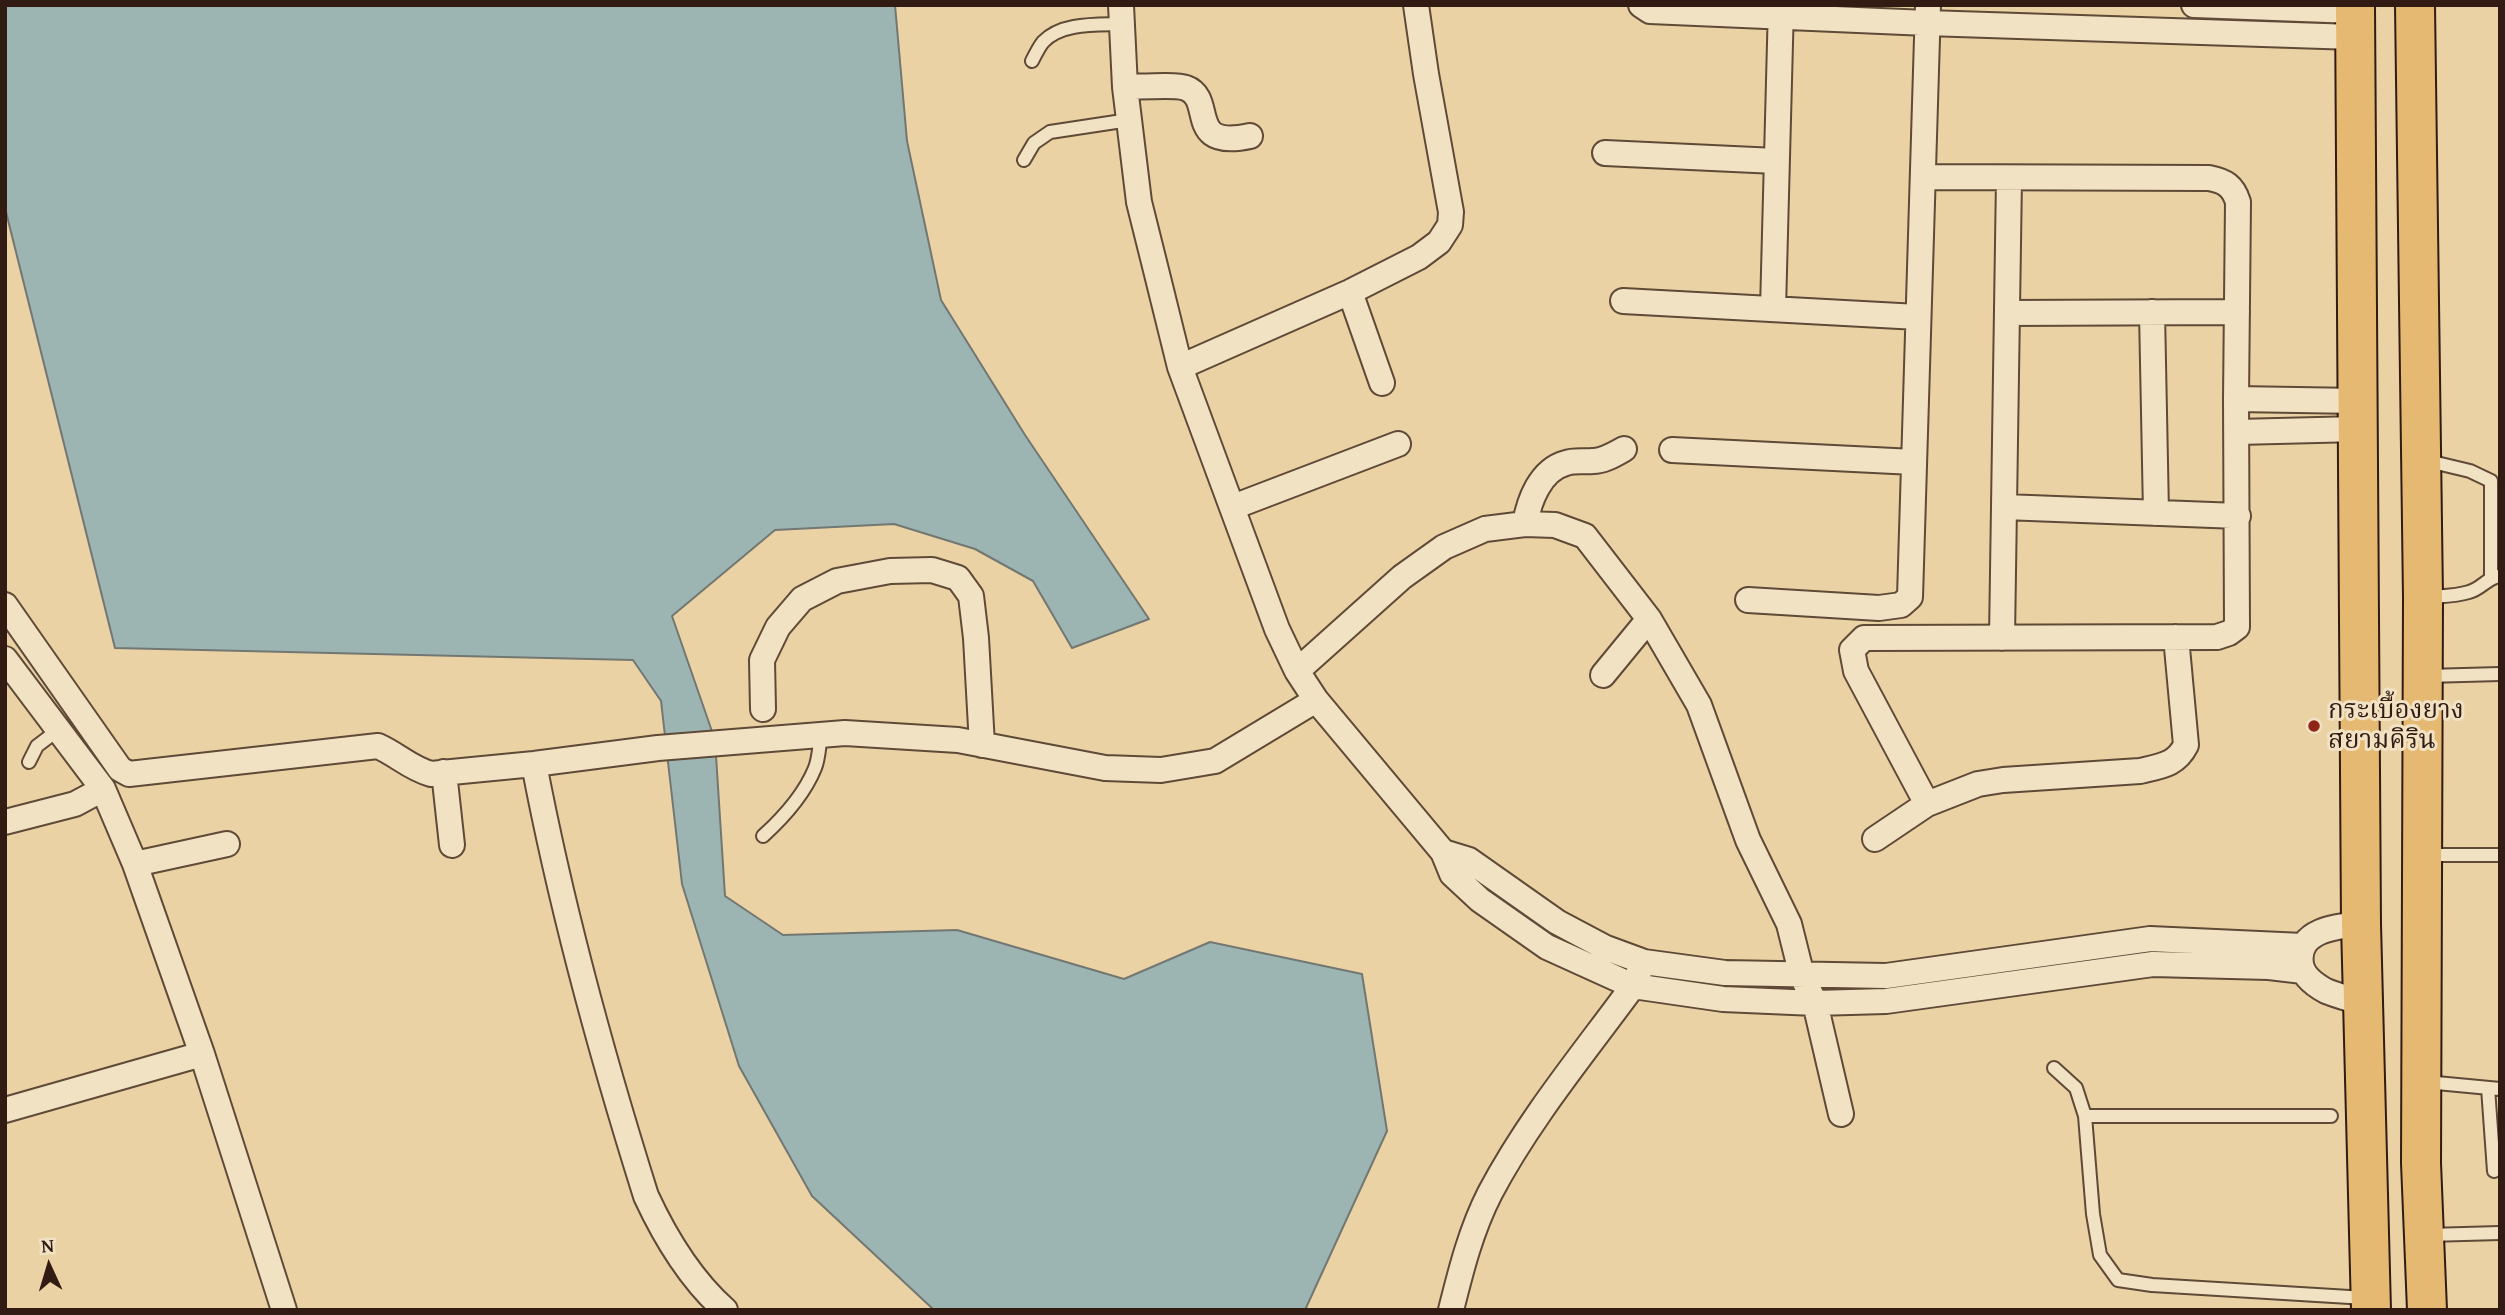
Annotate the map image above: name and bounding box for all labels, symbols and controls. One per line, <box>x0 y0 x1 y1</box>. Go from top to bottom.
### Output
place label: กระเบื้องยาง สยามคิริน <box>2328 695 2464 756</box>
marker: กระเบื้องยาง สยามคิริน <box>2306 718 2322 734</box>
north arrow <box>14 1231 84 1301</box>
text: N <box>40 1231 55 1259</box>

